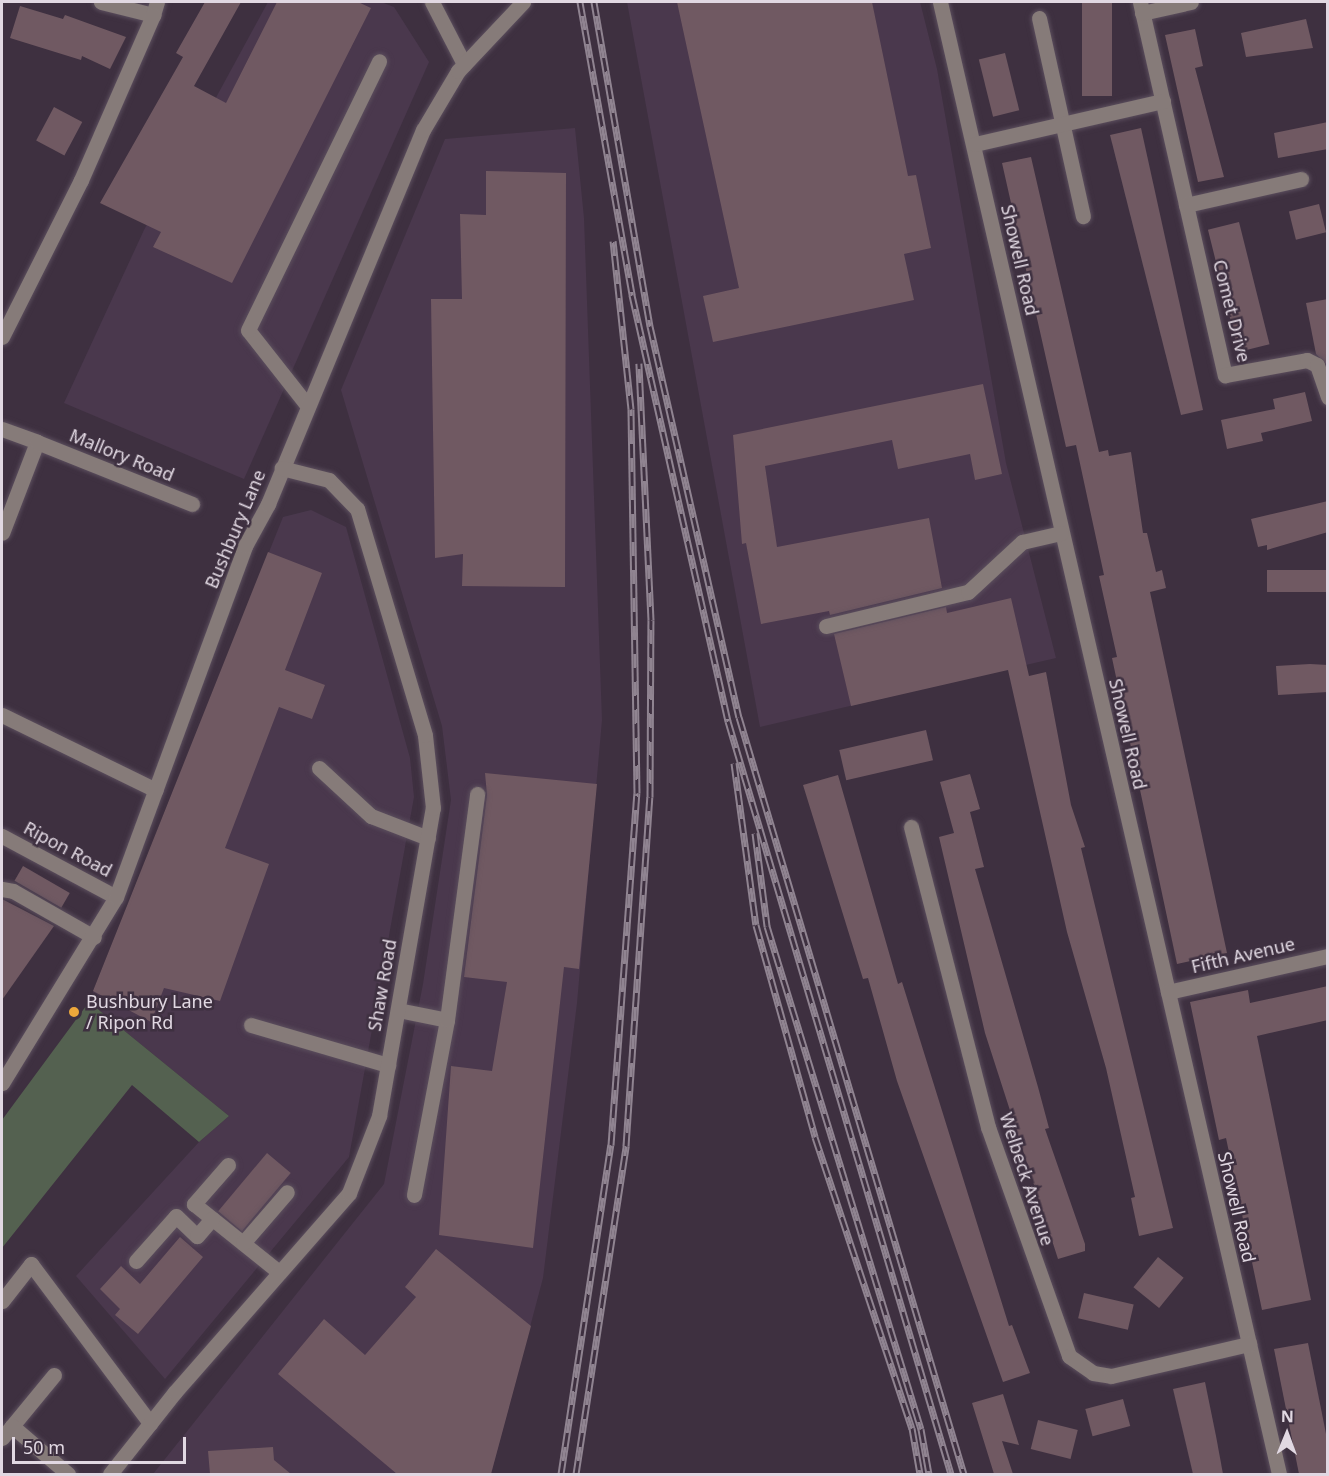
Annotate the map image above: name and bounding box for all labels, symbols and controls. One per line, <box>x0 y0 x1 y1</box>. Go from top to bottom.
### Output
street label: Showell Road <box>997 202 1043 318</box>
street label: Comet Drive <box>1209 257 1255 365</box>
street label: Mallory Road <box>66 424 178 486</box>
street label: Bushbury Lane <box>200 466 270 592</box>
street label: Showell Road <box>1105 676 1151 792</box>
street label: Ripon Road <box>20 817 116 881</box>
street label: Fifth Avenue <box>1189 933 1297 977</box>
street label: Shaw Road <box>363 937 401 1033</box>
place label: Bushbury Lane / Ripon Rd <box>86 991 213 1034</box>
marker: Bushbury Lane / Ripon Rd <box>67 1005 81 1019</box>
street label: Welbeck Avenue <box>995 1110 1059 1248</box>
street label: Showell Road <box>1214 1149 1260 1265</box>
north arrow <box>1257 1404 1317 1464</box>
text: N <box>1281 1405 1294 1427</box>
scale bar <box>15 1425 189 1463</box>
text: 50 m <box>23 1435 65 1459</box>

